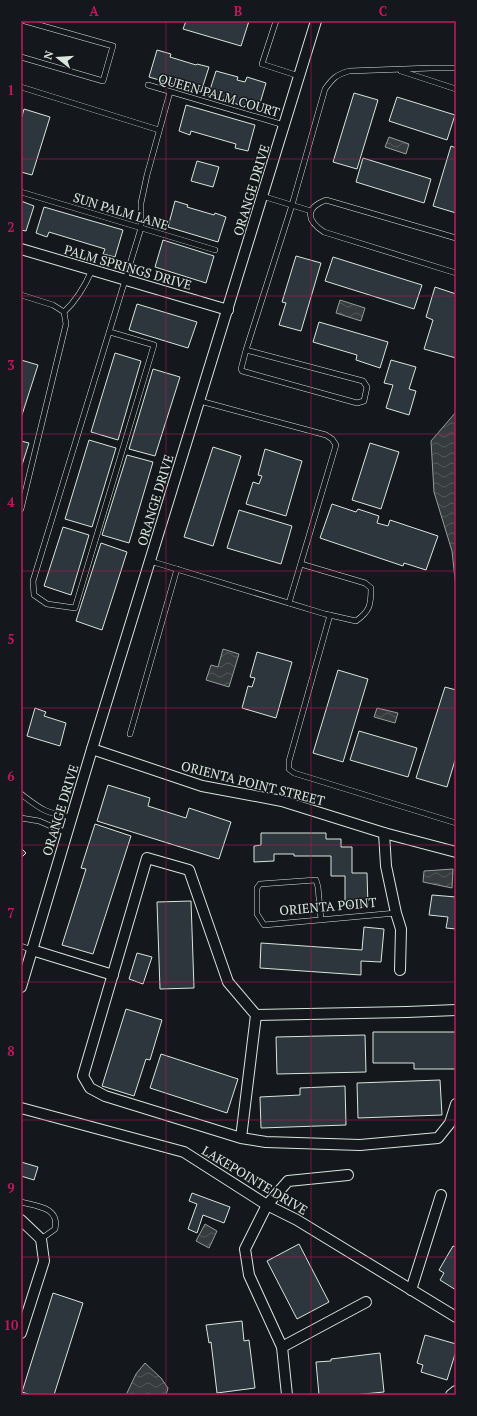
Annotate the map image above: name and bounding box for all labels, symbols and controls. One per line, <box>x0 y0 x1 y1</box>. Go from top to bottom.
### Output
text: A <box>89 2 99 20</box>
text: B <box>234 2 242 20</box>
text: C <box>379 2 387 20</box>
north arrow <box>38 38 78 78</box>
text: N <box>41 48 57 61</box>
street label: QUEEN PALM COURT <box>156 69 282 121</box>
text: 1 <box>7 81 15 99</box>
street label: ORANGE DRIVE <box>229 142 273 238</box>
street label: SUN PALM LANE <box>71 188 171 234</box>
text: 2 <box>7 218 15 236</box>
street label: PALM SPRINGS DRIVE <box>62 240 194 294</box>
text: 3 <box>7 356 15 374</box>
street label: ORANGE DRIVE <box>133 452 177 548</box>
text: 4 <box>7 493 15 511</box>
text: 5 <box>7 630 15 648</box>
street label: ORIENTA POINT STREET <box>179 756 327 810</box>
street label: ORANGE DRIVE <box>38 762 82 858</box>
text: 6 <box>7 767 15 785</box>
street label: ORIENTA POINT <box>279 893 377 919</box>
text: 7 <box>7 904 15 922</box>
text: 8 <box>7 1042 15 1060</box>
street label: LAKEPOINTE DRIVE <box>199 1141 311 1219</box>
text: 9 <box>7 1179 15 1197</box>
text: 10 <box>4 1316 19 1334</box>

